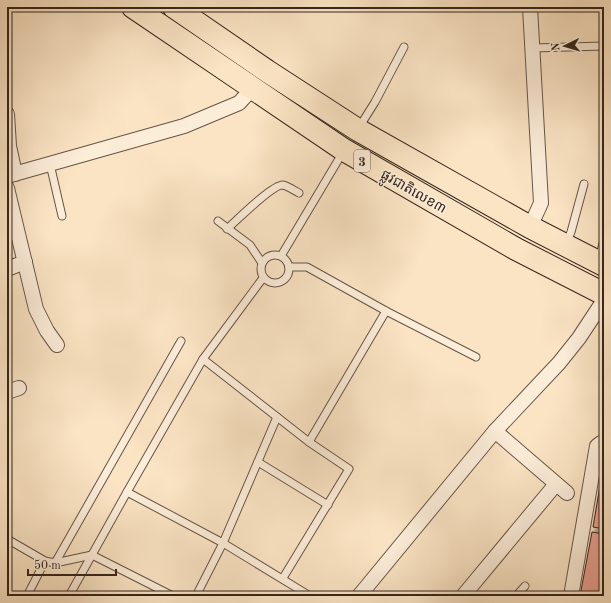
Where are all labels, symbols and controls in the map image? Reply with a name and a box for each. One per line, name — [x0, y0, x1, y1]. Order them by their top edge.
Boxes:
north arrow — [545, 26, 585, 66]
text: N — [551, 41, 562, 51]
road number: 3 — [354, 150, 370, 172]
street label: ផ្លូវជាតិលេខ៣ — [376, 167, 449, 220]
scale bar — [28, 551, 116, 577]
text: 50 m — [34, 559, 61, 572]

